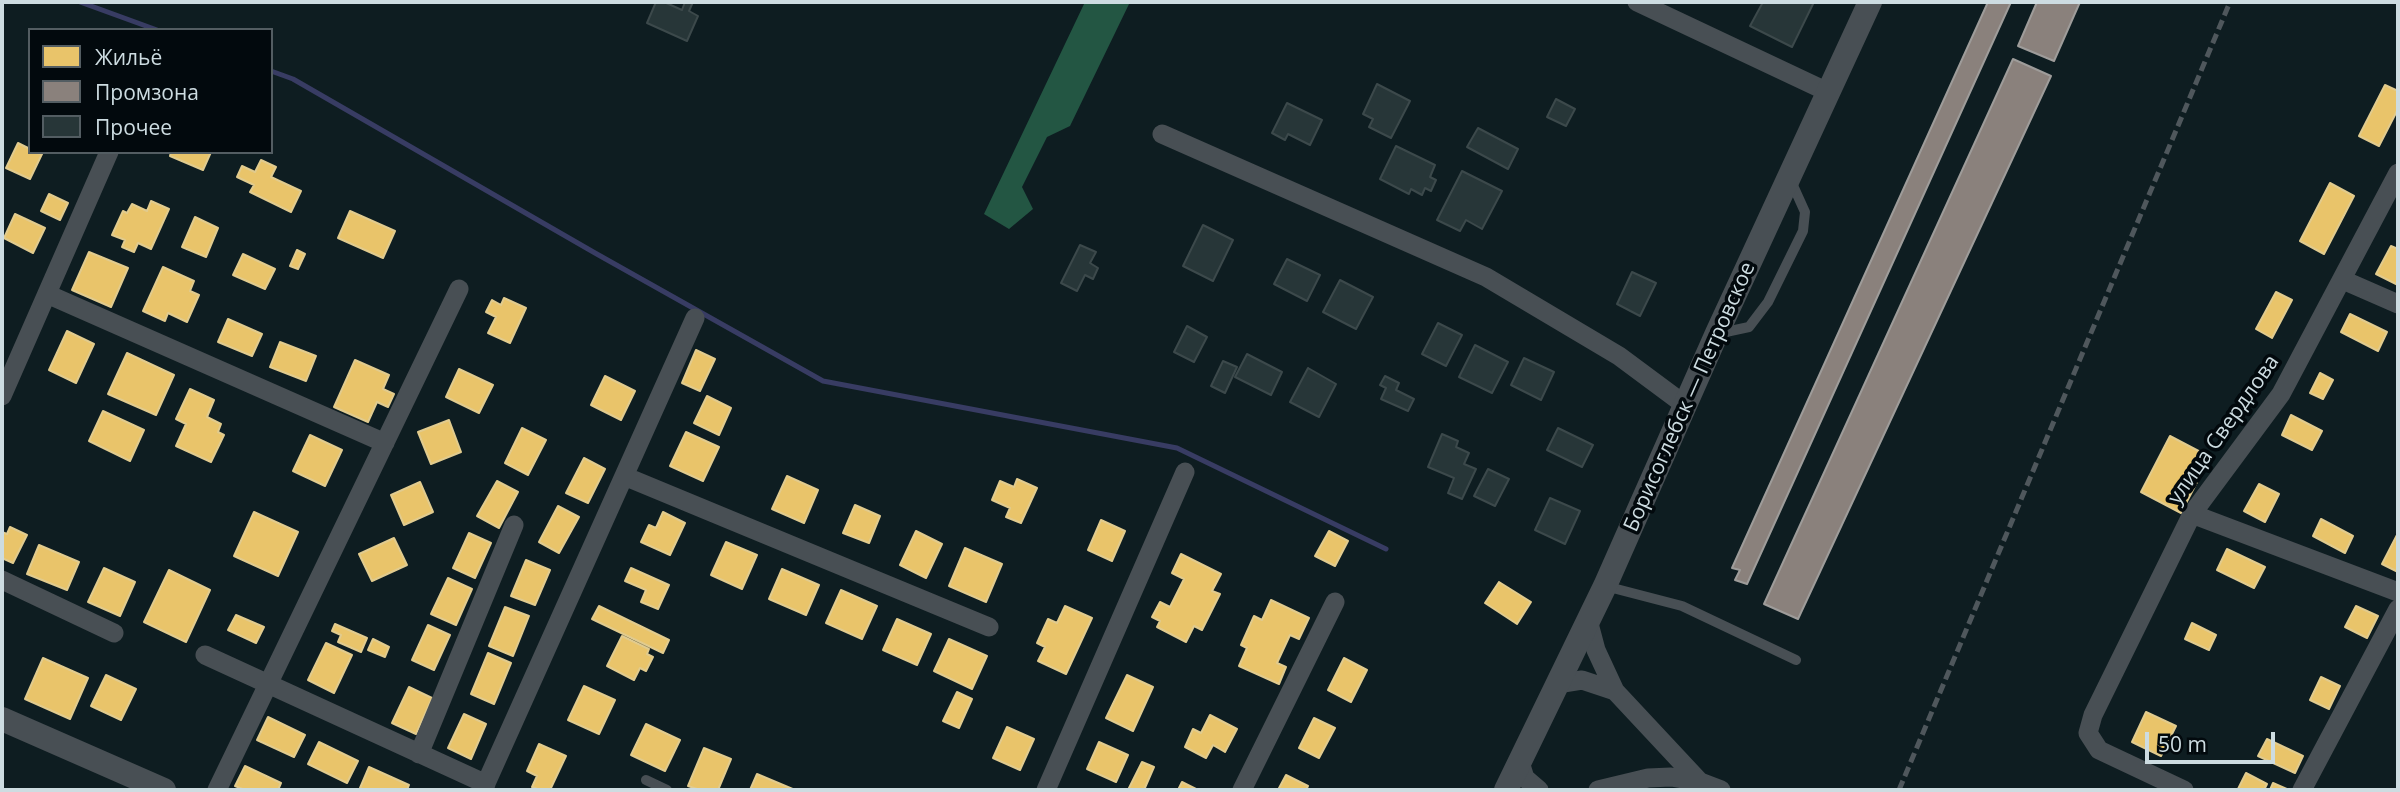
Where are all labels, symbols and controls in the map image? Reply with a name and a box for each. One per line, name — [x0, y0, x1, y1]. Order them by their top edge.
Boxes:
legend — [28, 28, 273, 154]
text: Жильё — [95, 43, 162, 71]
text: Промзона — [95, 78, 199, 106]
text: Прочее — [95, 113, 172, 141]
street label: Борисоглебск — Петровское — [1619, 258, 1761, 536]
street label: улица Свердлова — [2163, 350, 2285, 510]
scale bar — [2148, 718, 2278, 762]
text: 50 m — [2158, 730, 2207, 758]

